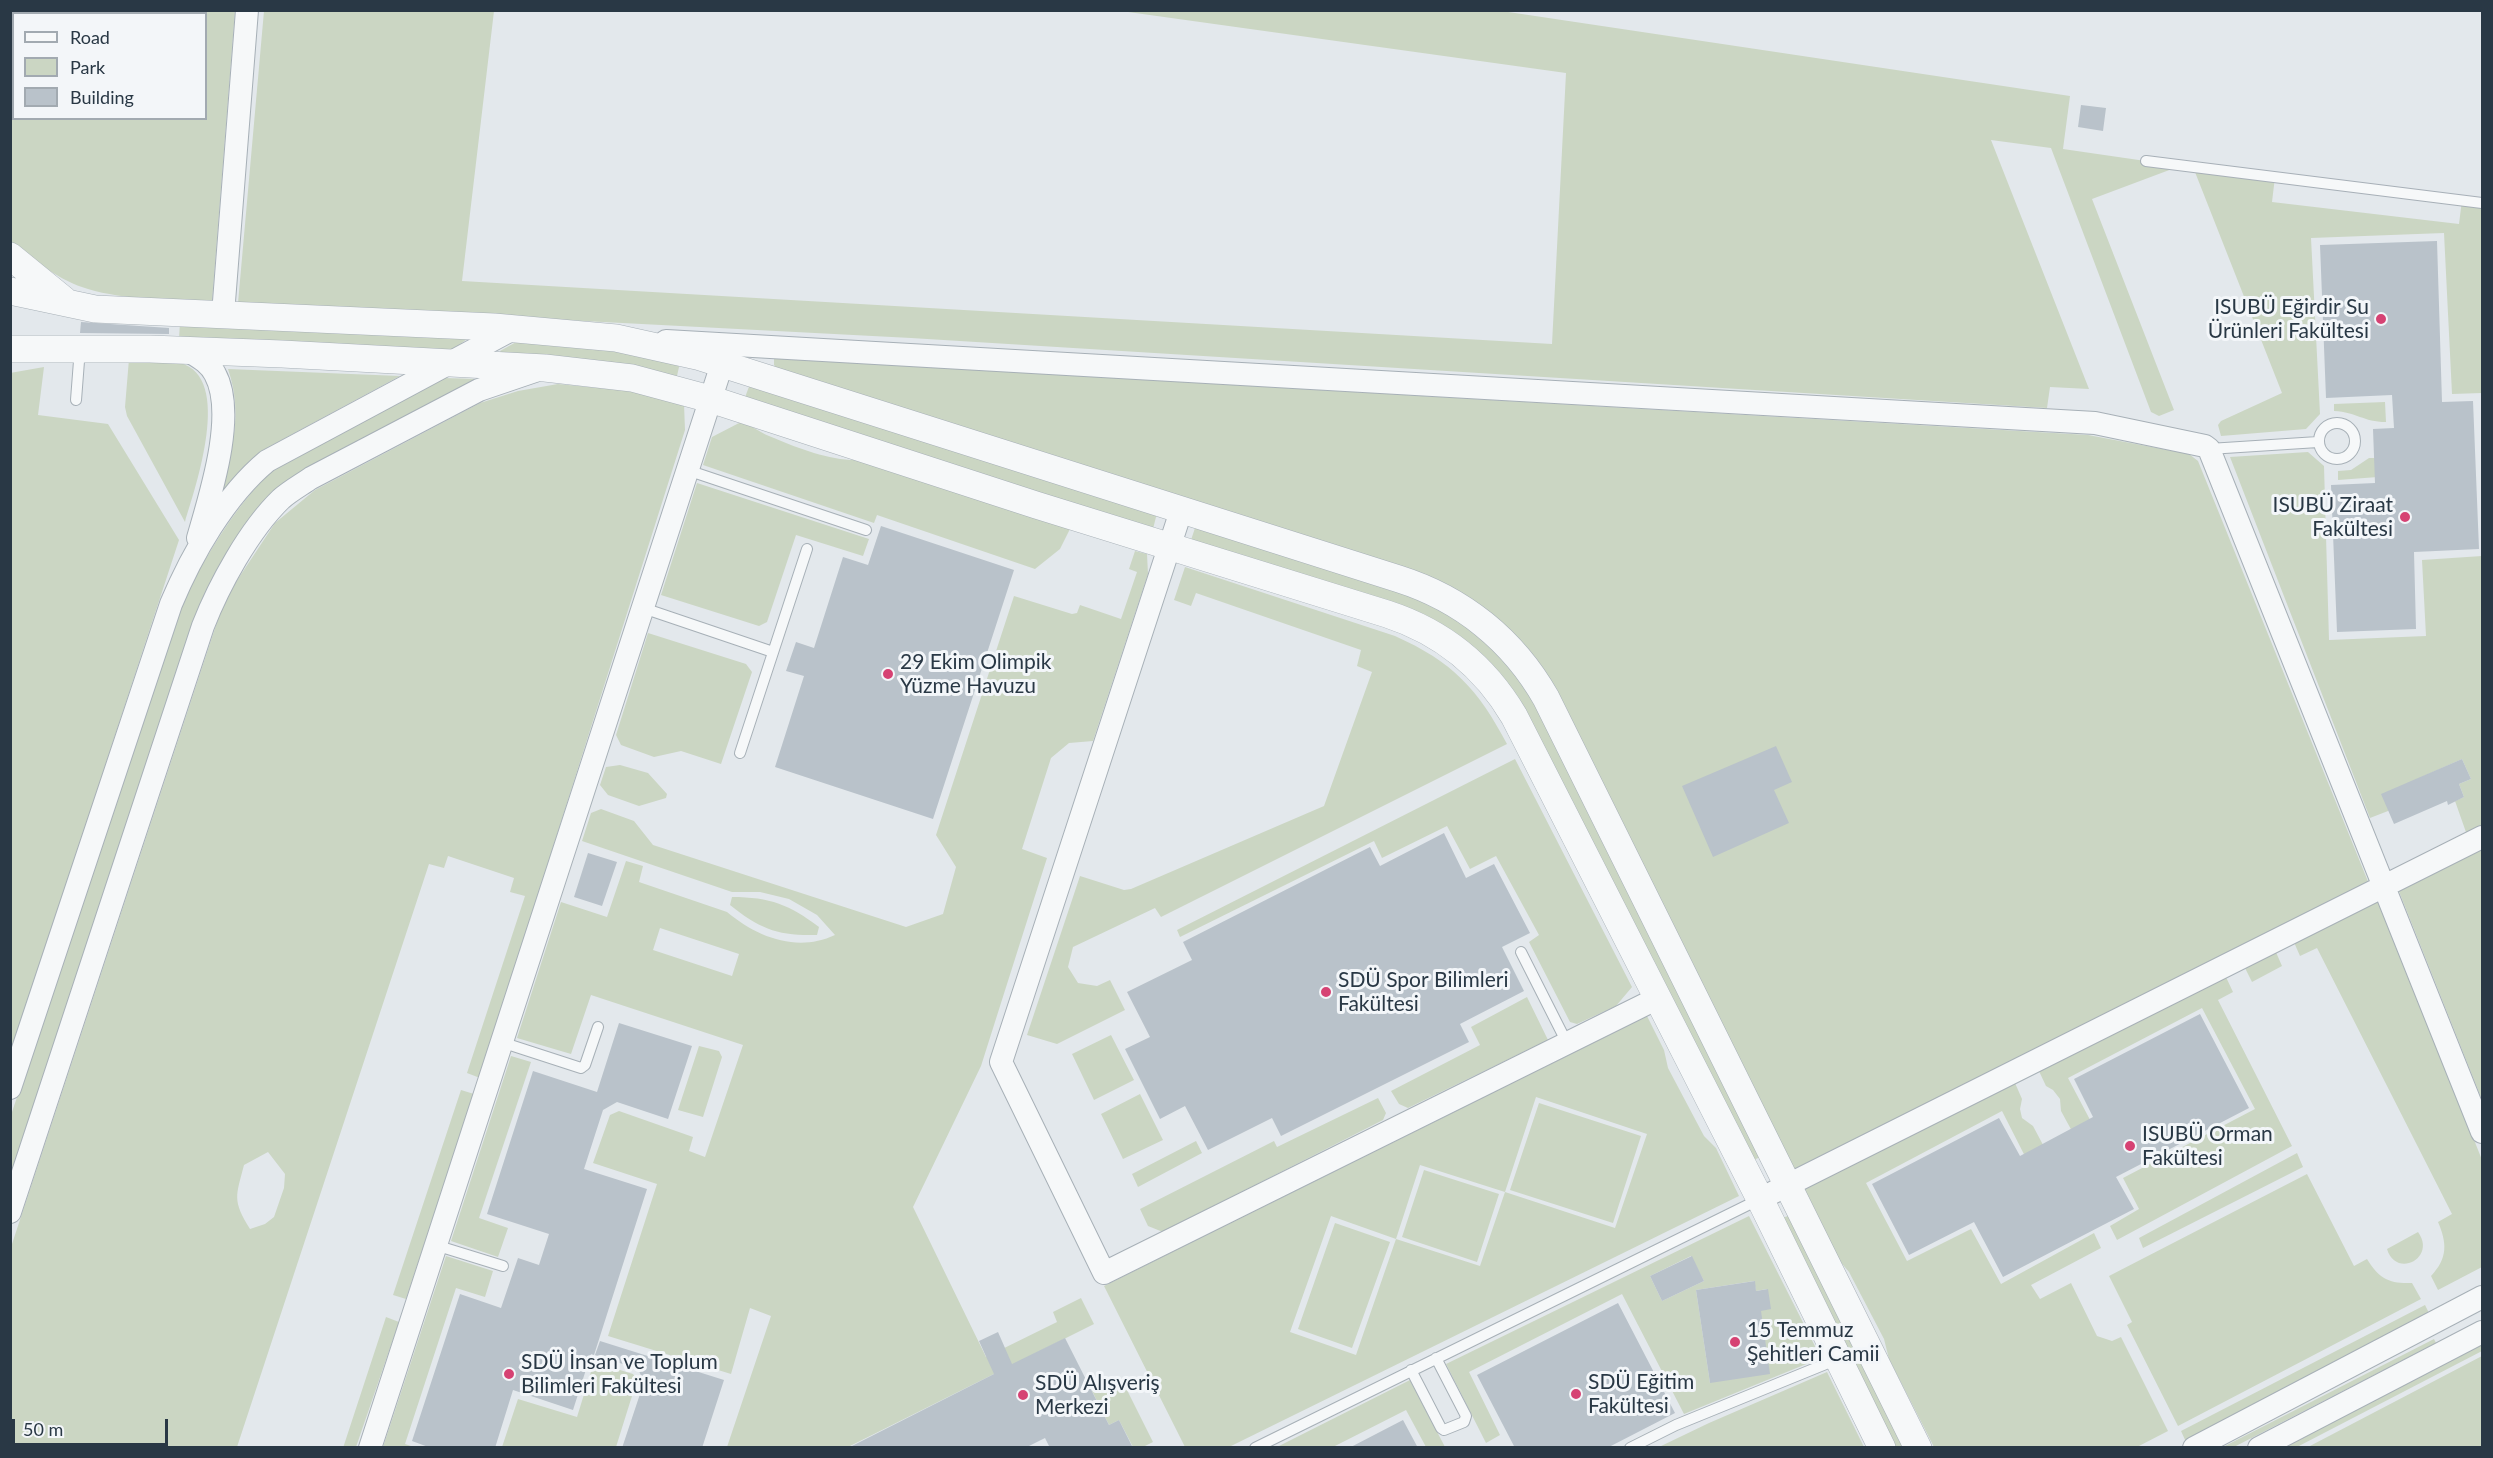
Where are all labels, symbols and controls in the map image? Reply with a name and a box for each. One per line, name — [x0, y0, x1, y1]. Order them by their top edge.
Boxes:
legend — [12, 12, 207, 120]
text: Road — [70, 26, 110, 48]
text: Park — [70, 56, 105, 78]
text: Building — [70, 86, 134, 108]
place label: ISUBÜ Eğirdir Su Ürünleri Fakültesi — [2208, 294, 2369, 344]
marker: ISUBÜ Eğirdir Su Ürünleri Fakültesi — [2374, 312, 2388, 326]
place label: ISUBÜ Ziraat Fakültesi — [2273, 492, 2393, 542]
marker: ISUBÜ Ziraat Fakültesi — [2398, 510, 2412, 524]
place label: 29 Ekim Olimpik Yüzme Havuzu — [900, 649, 1051, 699]
marker: 29 Ekim Olimpik Yüzme Havuzu — [881, 667, 895, 681]
place label: SDÜ Spor Bilimleri Fakültesi — [1338, 967, 1508, 1017]
marker: SDÜ Spor Bilimleri Fakültesi — [1319, 985, 1333, 999]
place label: ISUBÜ Orman Fakültesi — [2142, 1121, 2273, 1171]
marker: ISUBÜ Orman Fakültesi — [2123, 1139, 2137, 1153]
place label: 15 Temmuz Şehitleri Camii — [1747, 1317, 1880, 1367]
marker: 15 Temmuz Şehitleri Camii — [1728, 1335, 1742, 1349]
place label: SDÜ İnsan ve Toplum Bilimleri Fakültesi — [521, 1349, 718, 1399]
marker: SDÜ İnsan ve Toplum Bilimleri Fakültesi — [502, 1367, 516, 1381]
place label: SDÜ Eğitim Fakültesi — [1588, 1369, 1694, 1419]
place label: SDÜ Alışveriş Merkezi — [1035, 1370, 1160, 1420]
marker: SDÜ Eğitim Fakültesi — [1569, 1387, 1583, 1401]
marker: SDÜ Alışveriş Merkezi — [1016, 1388, 1030, 1402]
scale bar — [15, 1407, 171, 1445]
text: 50 m — [23, 1418, 63, 1440]

